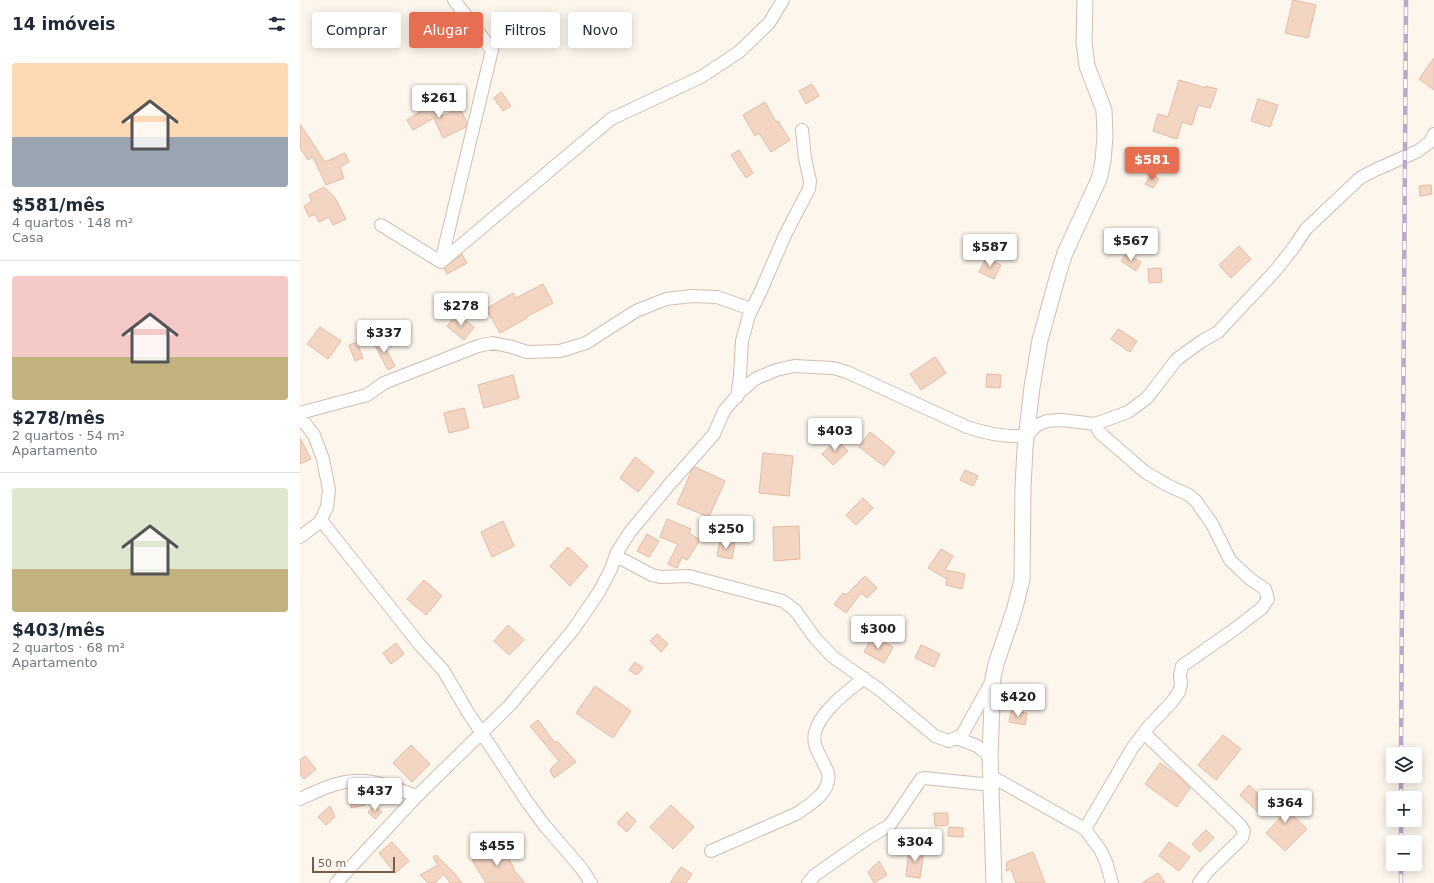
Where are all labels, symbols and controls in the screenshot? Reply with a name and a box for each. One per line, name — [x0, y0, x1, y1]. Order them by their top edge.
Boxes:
chip: Comprar — [312, 12, 401, 48]
chip: Alugar — [409, 12, 483, 48]
chip: Filtros — [491, 12, 560, 48]
chip: Novo — [568, 12, 632, 48]
icon: filters — [266, 13, 288, 35]
text: 14 imóveis — [12, 14, 115, 34]
pin: $261 — [415, 85, 463, 119]
icon: home — [114, 89, 186, 161]
text: $261 — [421, 90, 457, 105]
pin: $581 — [1128, 147, 1176, 181]
text: $581 — [1134, 152, 1170, 167]
text: $581/mês — [12, 195, 105, 215]
text: 4 quartos · 148 m² — [12, 215, 133, 230]
pin: $567 — [1107, 228, 1155, 262]
text: Casa — [12, 230, 44, 245]
text: $567 — [1113, 233, 1149, 248]
pin: $587 — [966, 234, 1014, 268]
text: $587 — [972, 239, 1008, 254]
pin: $278 — [437, 293, 485, 327]
text: $278 — [443, 298, 479, 313]
icon: home — [114, 302, 186, 374]
pin: $337 — [360, 320, 408, 354]
text: $337 — [366, 325, 402, 340]
text: $278/mês — [12, 408, 105, 428]
pin: $403 — [811, 418, 859, 452]
text: $403 — [817, 423, 853, 438]
text: 2 quartos · 54 m² — [12, 428, 125, 443]
text: Apartamento — [12, 443, 97, 458]
icon: home — [114, 514, 186, 586]
pin: $250 — [702, 516, 750, 550]
text: $250 — [708, 521, 744, 536]
pin: $300 — [854, 616, 902, 650]
text: $403/mês — [12, 620, 105, 640]
text: $300 — [860, 621, 896, 636]
text: 2 quartos · 68 m² — [12, 640, 125, 655]
text: Apartamento — [12, 655, 97, 670]
pin: $420 — [994, 684, 1042, 718]
text: $420 — [1000, 689, 1036, 704]
map controls — [1386, 747, 1422, 871]
button: layers — [1386, 747, 1422, 783]
pin: $437 — [351, 778, 399, 812]
text: $437 — [357, 783, 393, 798]
pin: $364 — [1261, 790, 1309, 824]
button: + — [1386, 791, 1422, 827]
text: $364 — [1267, 795, 1303, 810]
pin: $304 — [891, 829, 939, 863]
pin: $455 — [473, 833, 521, 867]
text: $304 — [897, 834, 933, 849]
button: − — [1386, 835, 1422, 871]
text: $455 — [479, 838, 515, 853]
scale bar — [312, 855, 395, 874]
text: 50 m — [318, 857, 346, 870]

